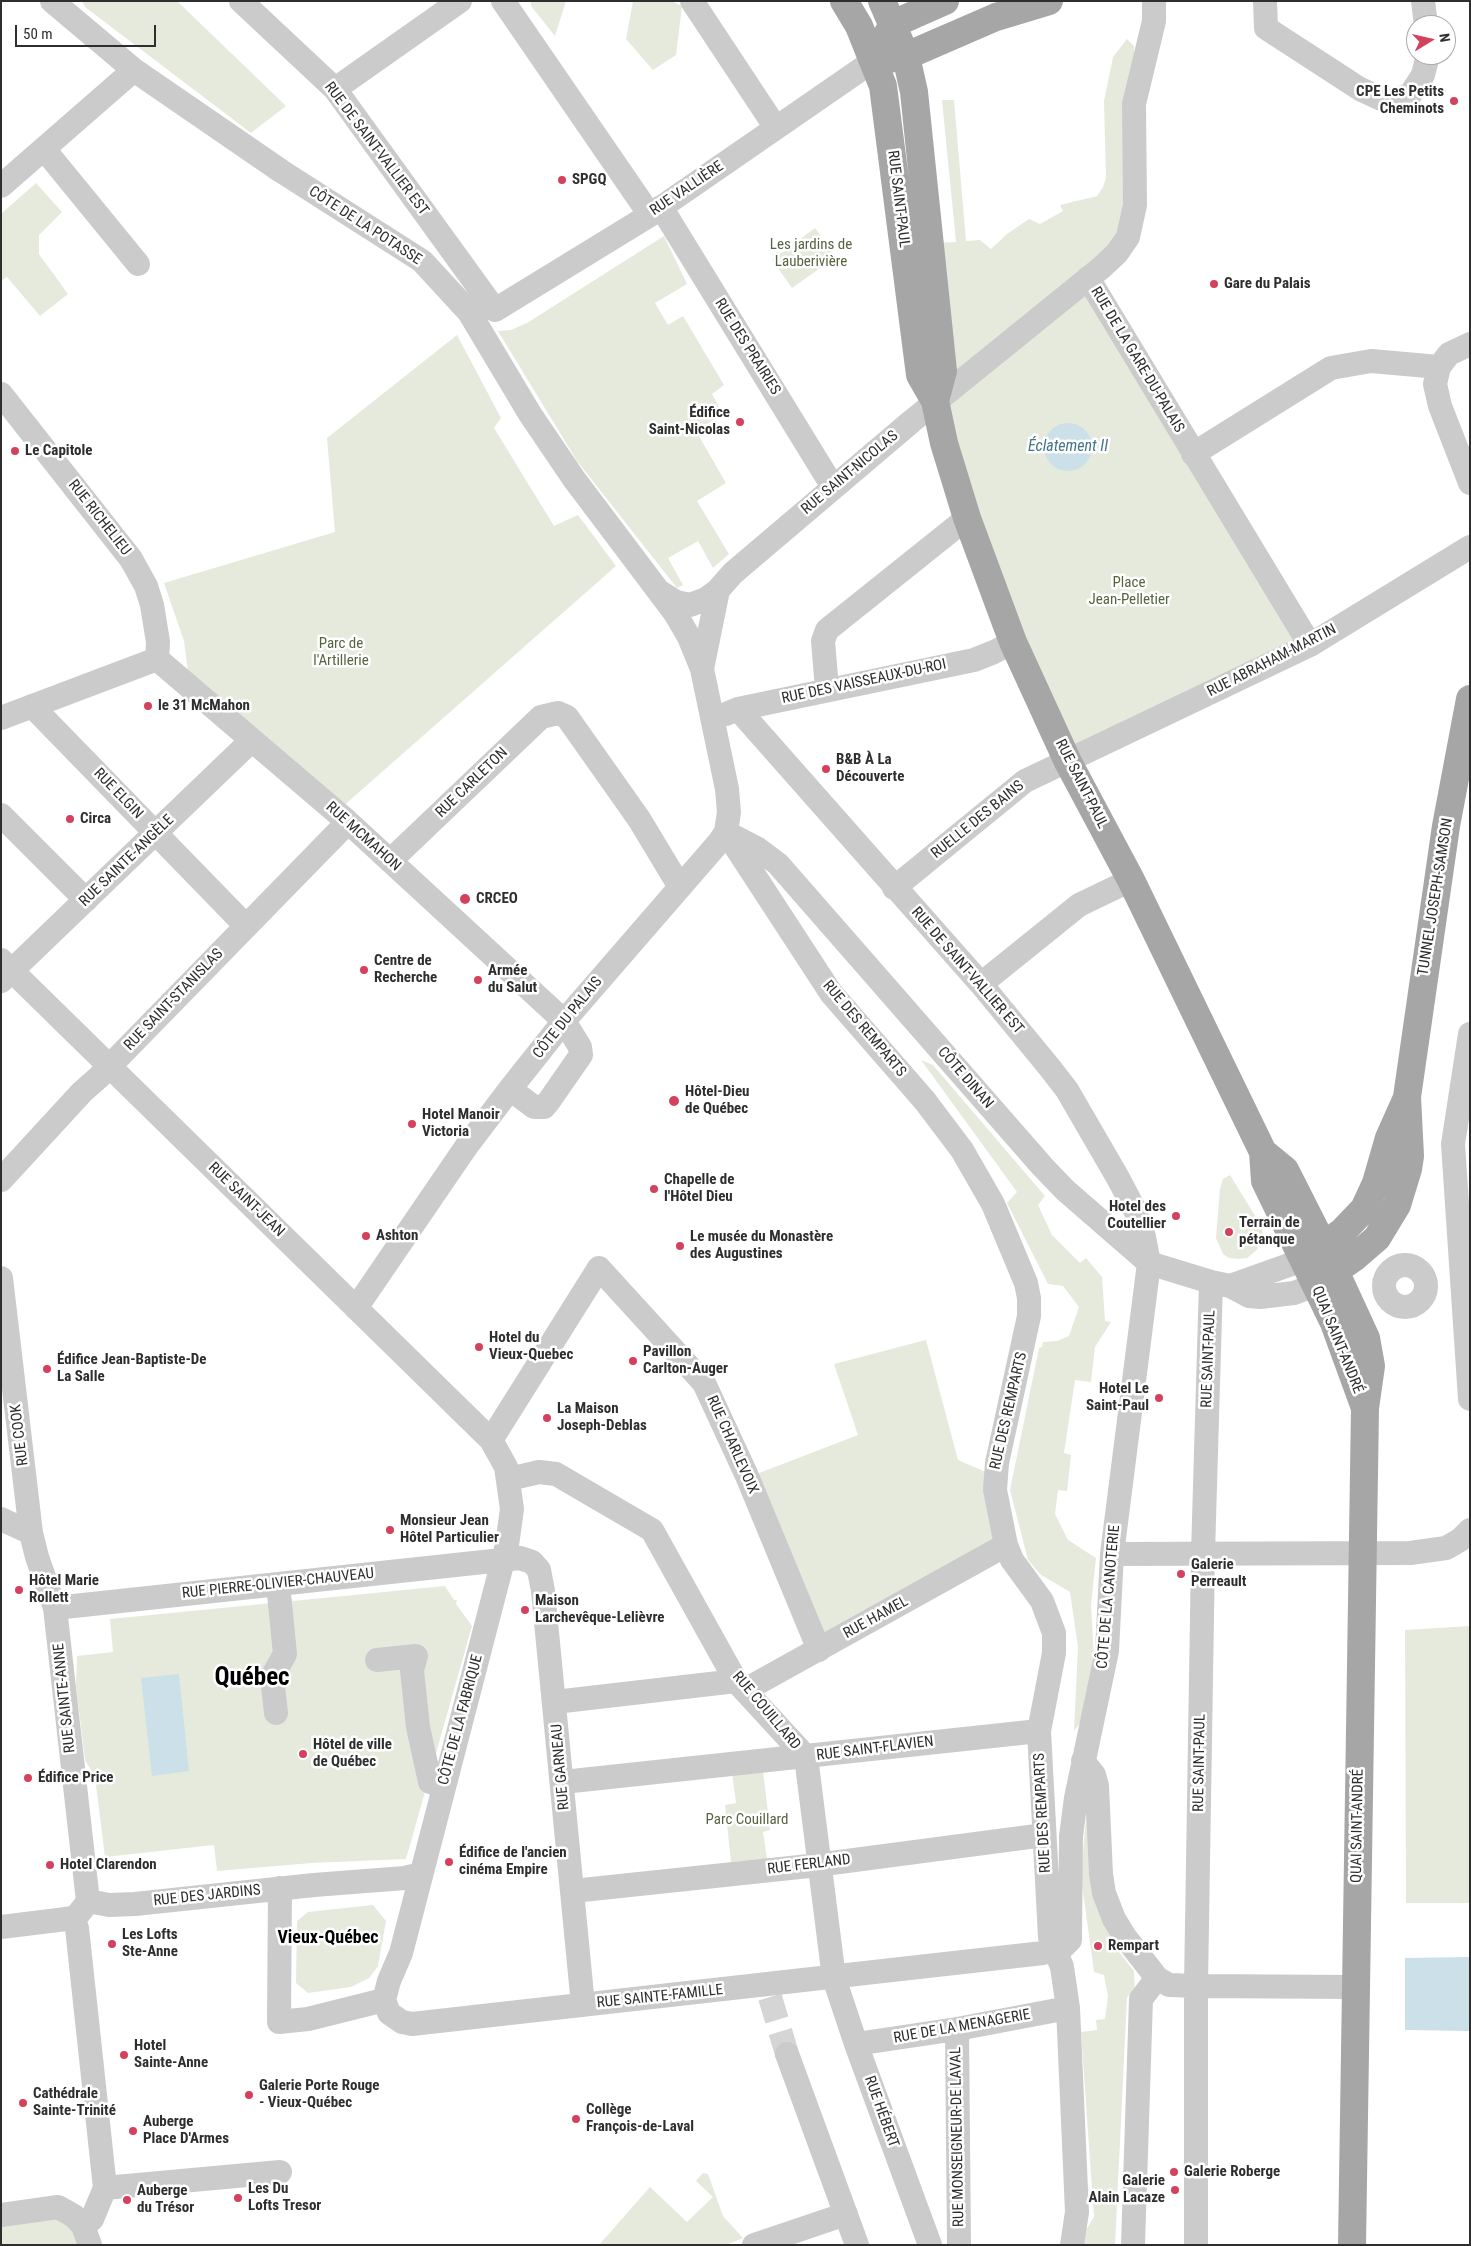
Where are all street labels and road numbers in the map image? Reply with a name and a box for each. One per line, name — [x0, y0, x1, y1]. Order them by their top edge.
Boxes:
street label: RUE DE SAINT-VALLIER EST — [320, 79, 432, 219]
street label: RUE SAINT-PAUL — [883, 149, 913, 249]
street label: RUE VALLIÈRE — [647, 158, 727, 220]
street label: CÔTE DE LA POTASSE — [305, 183, 425, 269]
street label: RUE DE LA GARE-DU-PALAIS — [1086, 284, 1188, 436]
street label: RUE DES PRAIRIES — [710, 296, 784, 398]
street label: RUE SAINT-NICOLAS — [798, 427, 902, 519]
street label: RUE RICHELIEU — [64, 477, 134, 559]
street label: RUE ABRAHAM-MARTIN — [1205, 621, 1339, 701]
street label: RUE DES VAISSEAUX-DU-ROI — [780, 656, 948, 708]
street label: RUE SAINT-PAUL — [1051, 736, 1111, 832]
street label: RUE CARLETON — [432, 744, 512, 822]
street label: RUE ELGIN — [90, 765, 146, 823]
street label: RUELLE DES BAINS — [928, 777, 1028, 863]
street label: RUE MCMAHON — [322, 799, 404, 875]
street label: RUE SAINTE-ANGÈLE — [76, 811, 178, 911]
street label: TUNNEL JOSEPH-SAMSON — [1415, 817, 1457, 977]
street label: RUE DE SAINT-VALLIER EST — [907, 904, 1027, 1038]
street label: RUE SAINT-STANISLAS — [121, 945, 227, 1055]
street label: CÔTE DU PALAIS — [530, 974, 606, 1062]
street label: RUE DES REMPARTS — [819, 977, 909, 1081]
street label: CÔTE DINAN — [933, 1044, 997, 1112]
street label: RUE SAINT-JEAN — [204, 1159, 288, 1241]
street label: QUAI SAINT-ANDRÉ — [1307, 1284, 1367, 1396]
street label: RUE SAINT-PAUL — [1198, 1310, 1220, 1408]
street label: RUE DES REMPARTS — [987, 1350, 1031, 1472]
street label: RUE CHARLEVOIX — [702, 1393, 762, 1497]
street label: RUE COOK — [7, 1403, 33, 1467]
street label: CÔTE DE LA CANOTERIE — [1094, 1524, 1124, 1670]
street label: RUE PIERRE-OLIVIER-CHAUVEAU — [181, 1565, 375, 1603]
street label: RUE HAMEL — [840, 1593, 912, 1643]
street label: RUE SAINTE-ANNE — [50, 1642, 80, 1754]
street label: CÔTE DE LA FABRIQUE — [435, 1653, 487, 1787]
street label: RUE COUILLARD — [728, 1668, 804, 1754]
street label: RUE SAINT-PAUL — [1190, 1714, 1210, 1812]
street label: RUE GARNEAU — [548, 1723, 574, 1811]
street label: RUE SAINT-FLAVIEN — [815, 1733, 935, 1765]
street label: RUE DES REMPARTS — [1031, 1753, 1055, 1873]
street label: QUAI SAINT-ANDRÉ — [1348, 1769, 1368, 1883]
street label: RUE FERLAND — [766, 1851, 852, 1879]
street label: RUE DES JARDINS — [153, 1881, 261, 1911]
street label: RUE SAINTE-FAMILLE — [596, 1981, 724, 2013]
street label: RUE DE LA MENAGERIE — [892, 2006, 1032, 2048]
street label: RUE MONSEIGNEUR-DE LAVAL — [947, 2047, 969, 2227]
street label: RUE HÉBERT — [860, 2074, 902, 2150]

